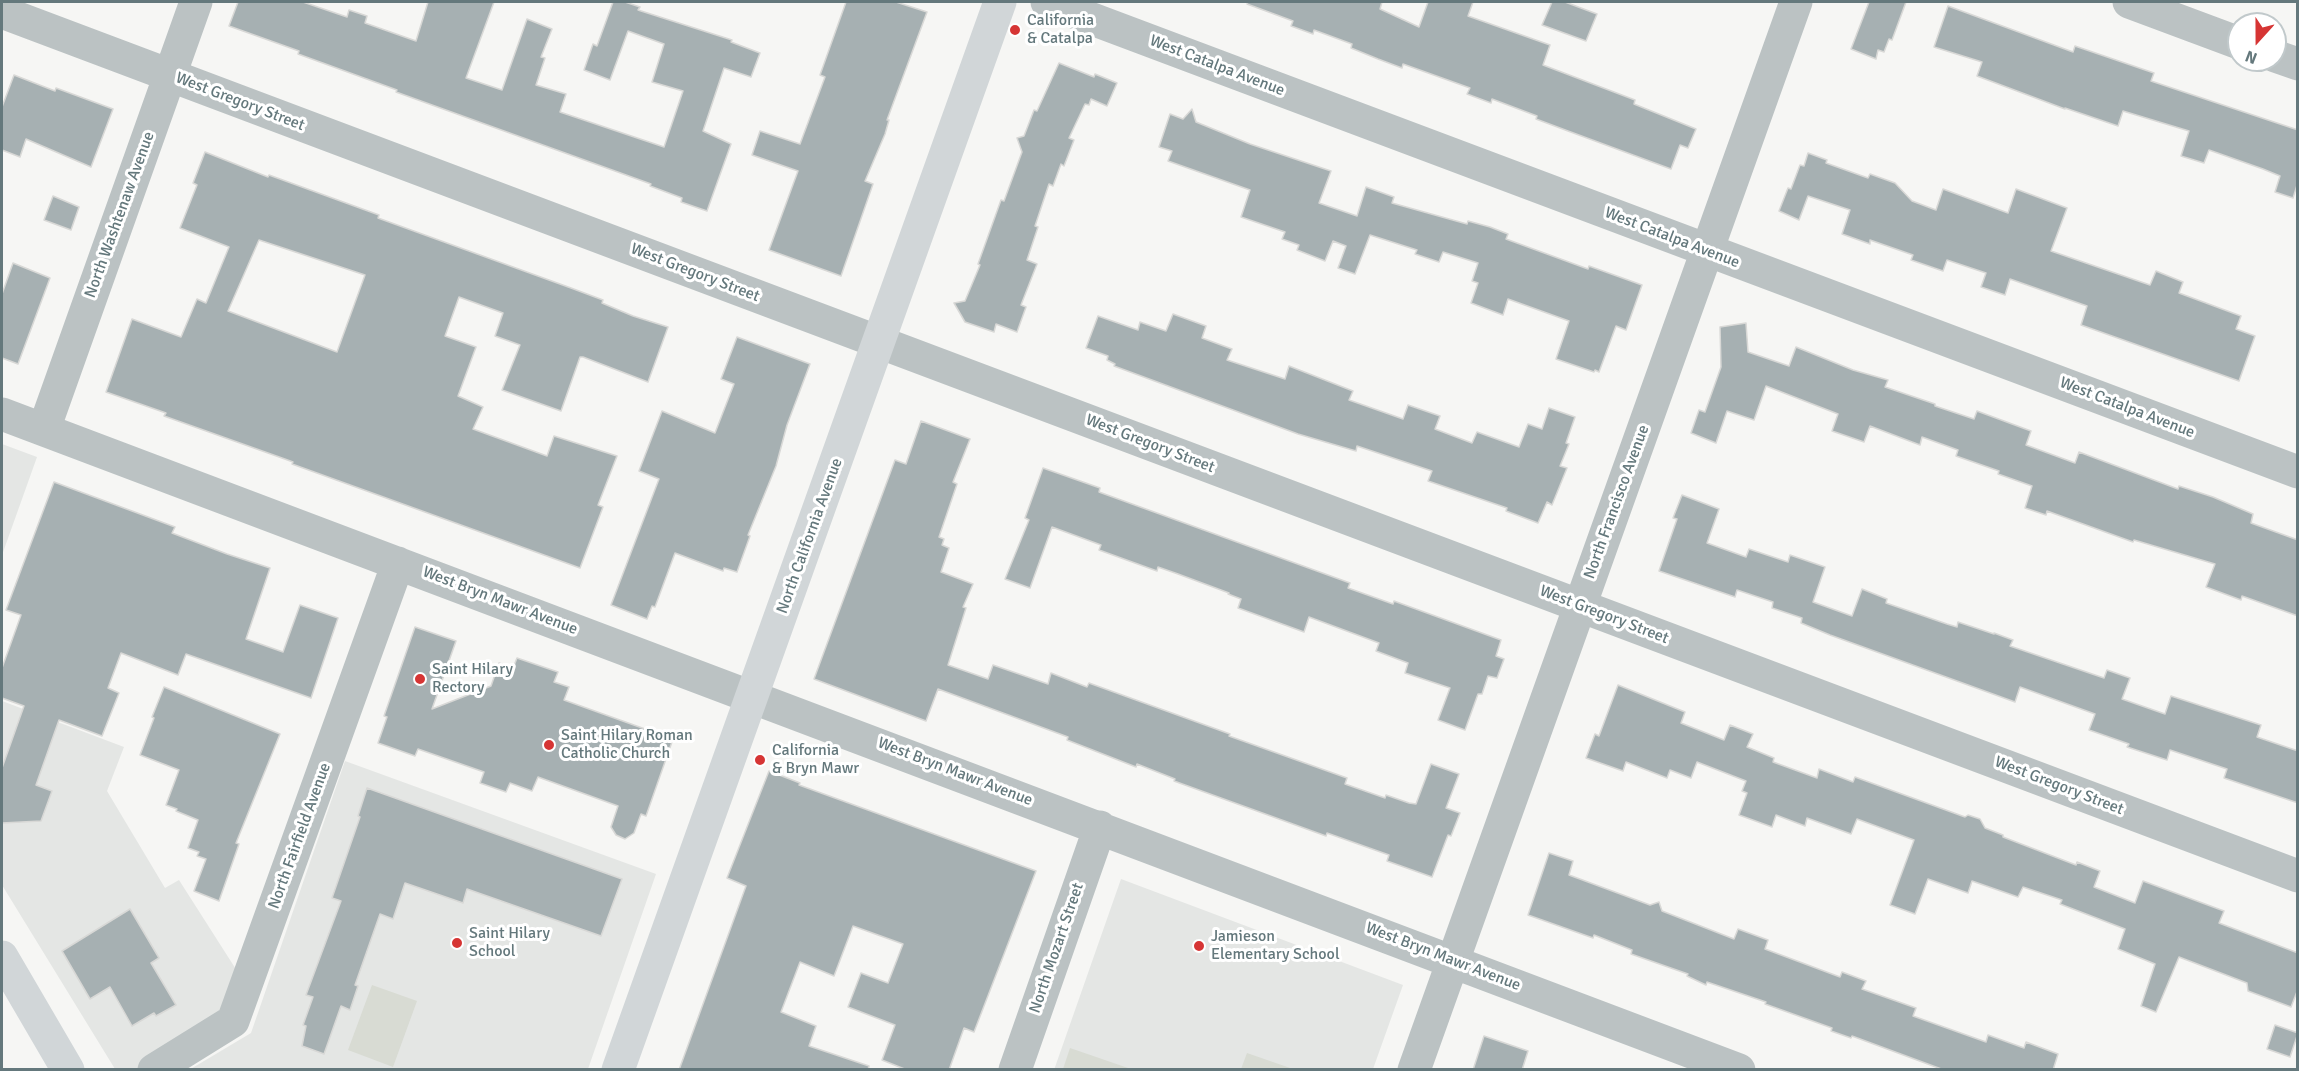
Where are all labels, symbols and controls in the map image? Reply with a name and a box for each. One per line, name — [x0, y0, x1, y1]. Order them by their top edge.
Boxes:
place label: California & Catalpa — [1027, 11, 1094, 49]
north arrow — [2227, 12, 2287, 72]
marker: California & Catalpa — [1008, 23, 1022, 37]
street label: West Catalpa Avenue — [1147, 31, 1287, 101]
text: N — [2242, 46, 2260, 68]
street label: West Gregory Street — [173, 69, 307, 135]
street label: North Washtenaw Avenue — [81, 129, 159, 301]
street label: West Catalpa Avenue — [1602, 203, 1742, 273]
street label: West Gregory Street — [628, 240, 762, 306]
street label: West Catalpa Avenue — [2057, 373, 2197, 443]
street label: West Gregory Street — [1083, 411, 1217, 477]
street label: North Francisco Avenue — [1580, 423, 1654, 581]
street label: North California Avenue — [773, 456, 847, 616]
street label: West Bryn Mawr Avenue — [420, 563, 580, 639]
street label: West Gregory Street — [1537, 582, 1671, 648]
place label: Saint Hilary Rectory — [432, 660, 513, 698]
marker: Saint Hilary Rectory — [413, 672, 427, 686]
place label: Saint Hilary Roman Catholic Church — [561, 726, 693, 764]
street label: West Bryn Mawr Avenue — [875, 734, 1035, 810]
marker: Saint Hilary Roman Catholic Church — [542, 738, 556, 752]
place label: California & Bryn Mawr — [772, 741, 859, 779]
marker: California & Bryn Mawr — [753, 753, 767, 767]
street label: West Gregory Street — [1992, 753, 2126, 819]
street label: North Fairfield Avenue — [265, 760, 335, 912]
street label: North Mozart Street — [1026, 880, 1088, 1016]
street label: West Bryn Mawr Avenue — [1363, 919, 1523, 995]
place label: Saint Hilary School — [469, 924, 550, 962]
place label: Jamieson Elementary School — [1211, 927, 1340, 965]
marker: Saint Hilary School — [450, 936, 464, 950]
marker: Jamieson Elementary School — [1192, 939, 1206, 953]

